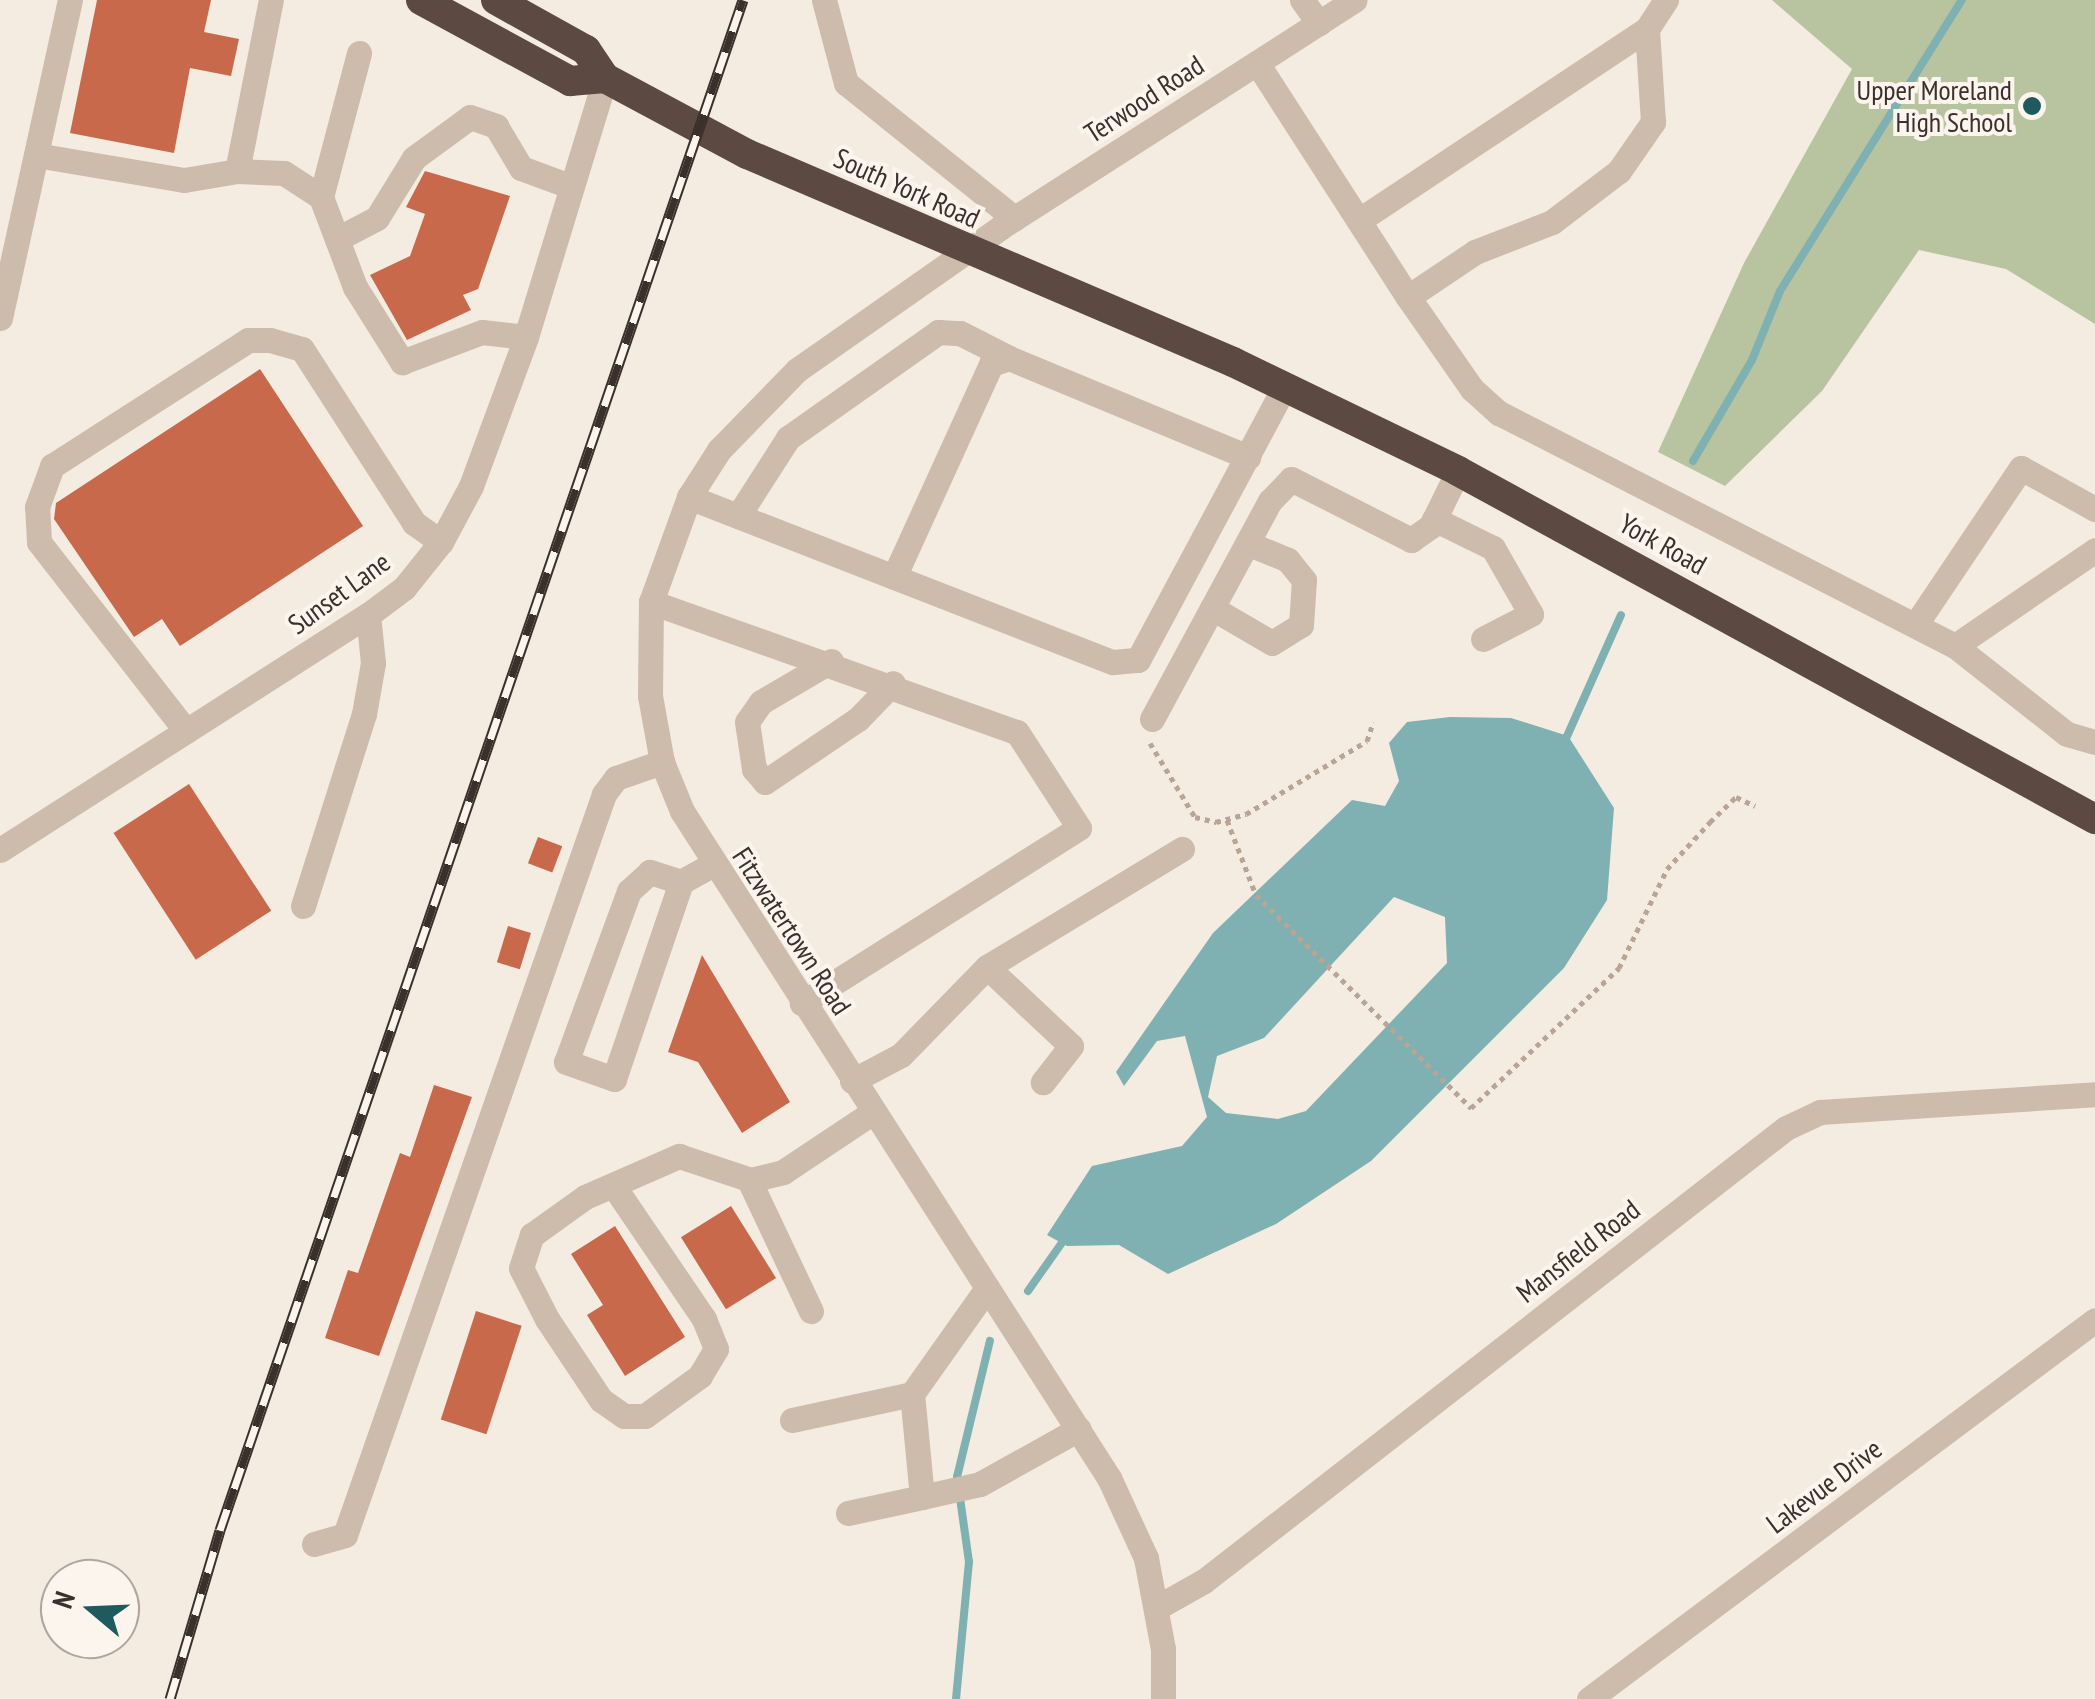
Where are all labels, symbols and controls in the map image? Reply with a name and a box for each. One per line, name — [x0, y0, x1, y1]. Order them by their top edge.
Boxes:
street label: Terwood Road — [1078, 48, 1210, 150]
place label: Upper Moreland High School — [1857, 73, 2012, 139]
marker: Upper Moreland High School — [2021, 95, 2043, 117]
street label: South York Road — [828, 141, 986, 235]
street label: York Road — [1613, 506, 1713, 582]
street label: Sunset Lane — [282, 545, 396, 641]
street label: Fitzwatertown Road — [726, 841, 858, 1021]
street label: Mansfield Road — [1510, 1193, 1646, 1309]
street label: Lakevue Drive — [1760, 1432, 1888, 1540]
north arrow — [40, 1559, 140, 1659]
text: N — [43, 1587, 83, 1613]

